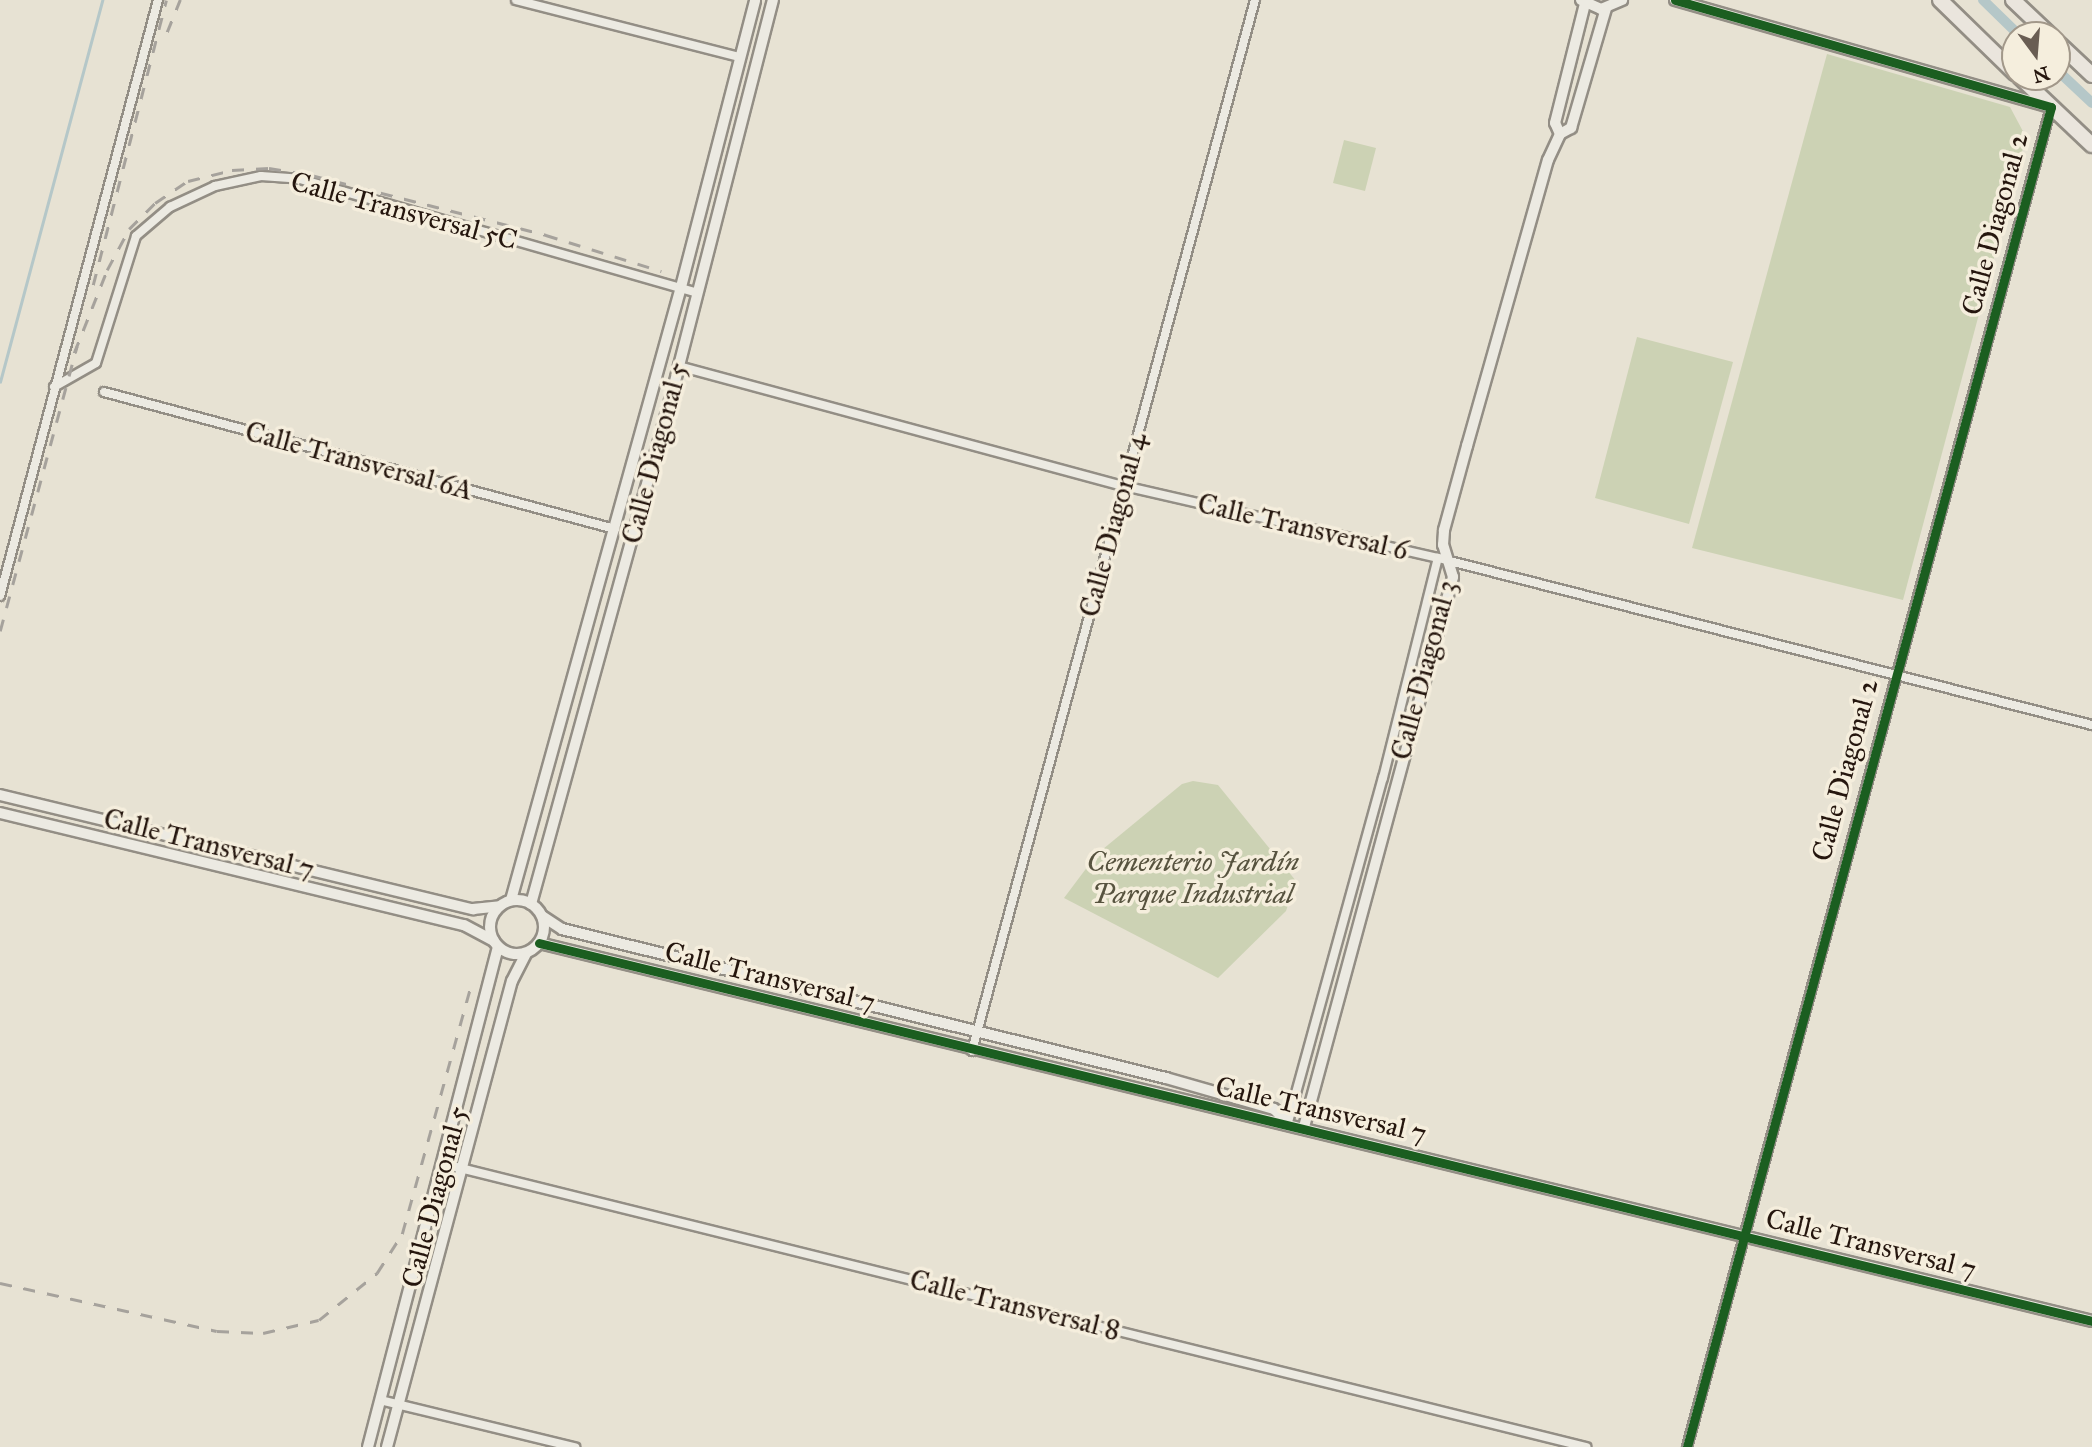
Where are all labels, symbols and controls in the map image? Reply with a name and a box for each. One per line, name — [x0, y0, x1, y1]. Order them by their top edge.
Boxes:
north arrow — [2001, 21, 2071, 91]
text: N — [2030, 61, 2052, 88]
street label: Calle Diagonal 2 — [1955, 129, 2035, 319]
street label: Calle Transversal 5C — [287, 165, 521, 257]
street label: Calle Diagonal 5 — [615, 359, 695, 547]
street label: Calle Transversal 6A — [242, 414, 476, 508]
street label: Calle Diagonal 4 — [1072, 429, 1154, 621]
street label: Calle Transversal 6 — [1194, 486, 1412, 568]
street label: Calle Diagonal 3 — [1384, 577, 1464, 763]
street label: Calle Diagonal 2 — [1805, 675, 1885, 865]
street label: Calle Transversal 7 — [100, 802, 318, 886]
park label: Cementerio Jardín Parque Industrial — [1087, 845, 1299, 911]
street label: Calle Transversal 7 — [661, 935, 879, 1019]
street label: Calle Transversal 7 — [1212, 1069, 1430, 1151]
street label: Calle Diagonal 5 — [395, 1103, 475, 1291]
street label: Calle Transversal 7 — [1762, 1202, 1980, 1286]
street label: Calle Transversal 8 — [906, 1263, 1124, 1347]

